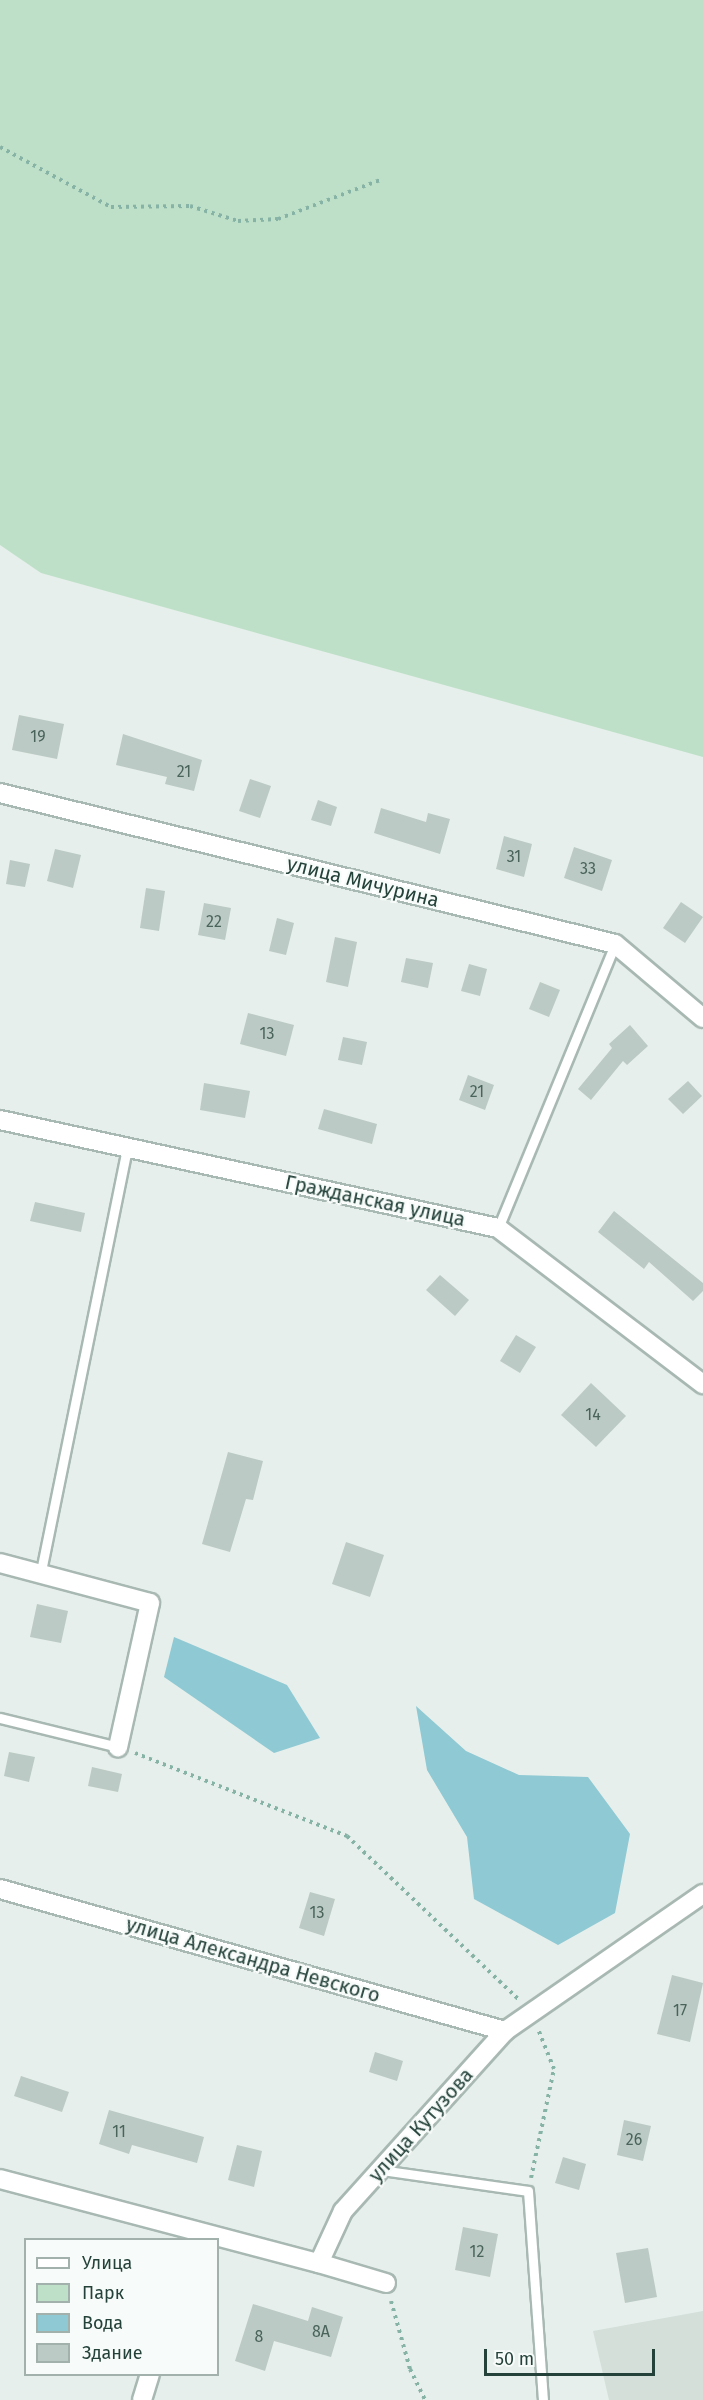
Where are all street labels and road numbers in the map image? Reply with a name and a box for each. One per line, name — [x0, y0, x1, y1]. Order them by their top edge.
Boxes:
street label: улица Мичурина — [284, 851, 442, 913]
street label: Гражданская улица — [283, 1170, 467, 1232]
street label: улица Александра Невского — [123, 1912, 383, 2008]
street label: улица Кутузова — [364, 2063, 478, 2187]

